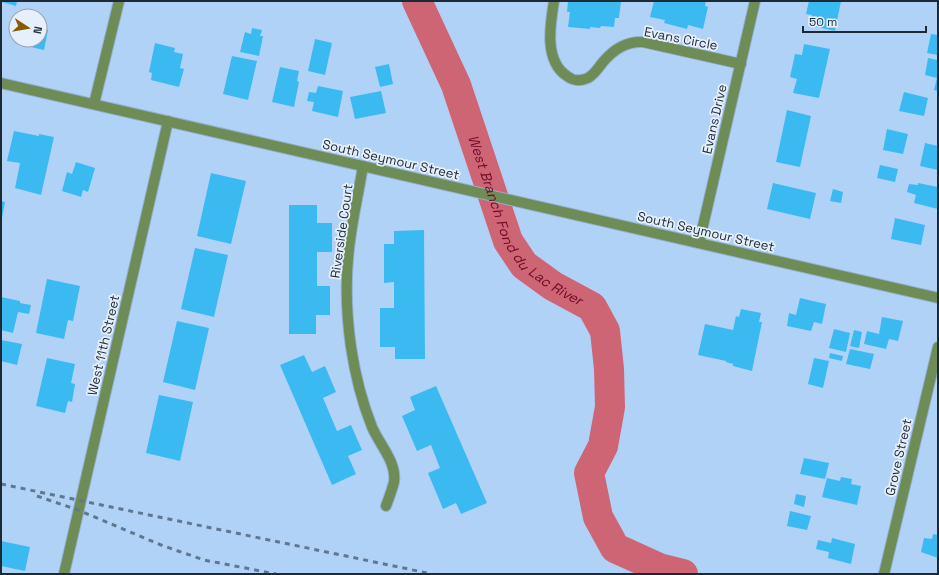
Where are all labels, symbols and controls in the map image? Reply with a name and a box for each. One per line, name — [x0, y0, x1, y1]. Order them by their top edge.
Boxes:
north arrow — [8, 8, 48, 48]
scale bar — [803, 8, 926, 34]
text: 50 m — [809, 14, 837, 30]
street label: Evans Circle — [643, 23, 719, 54]
text: N — [30, 25, 45, 35]
street label: Evans Drive — [698, 83, 731, 156]
water label: West Branch Fond du Lac River — [464, 133, 587, 310]
street label: South Seymour Street — [321, 135, 461, 184]
street label: Riverside Court — [326, 183, 357, 279]
street label: South Seymour Street — [636, 207, 776, 256]
street label: West 11th Street — [84, 293, 123, 397]
street label: Grove Street — [881, 417, 916, 497]

